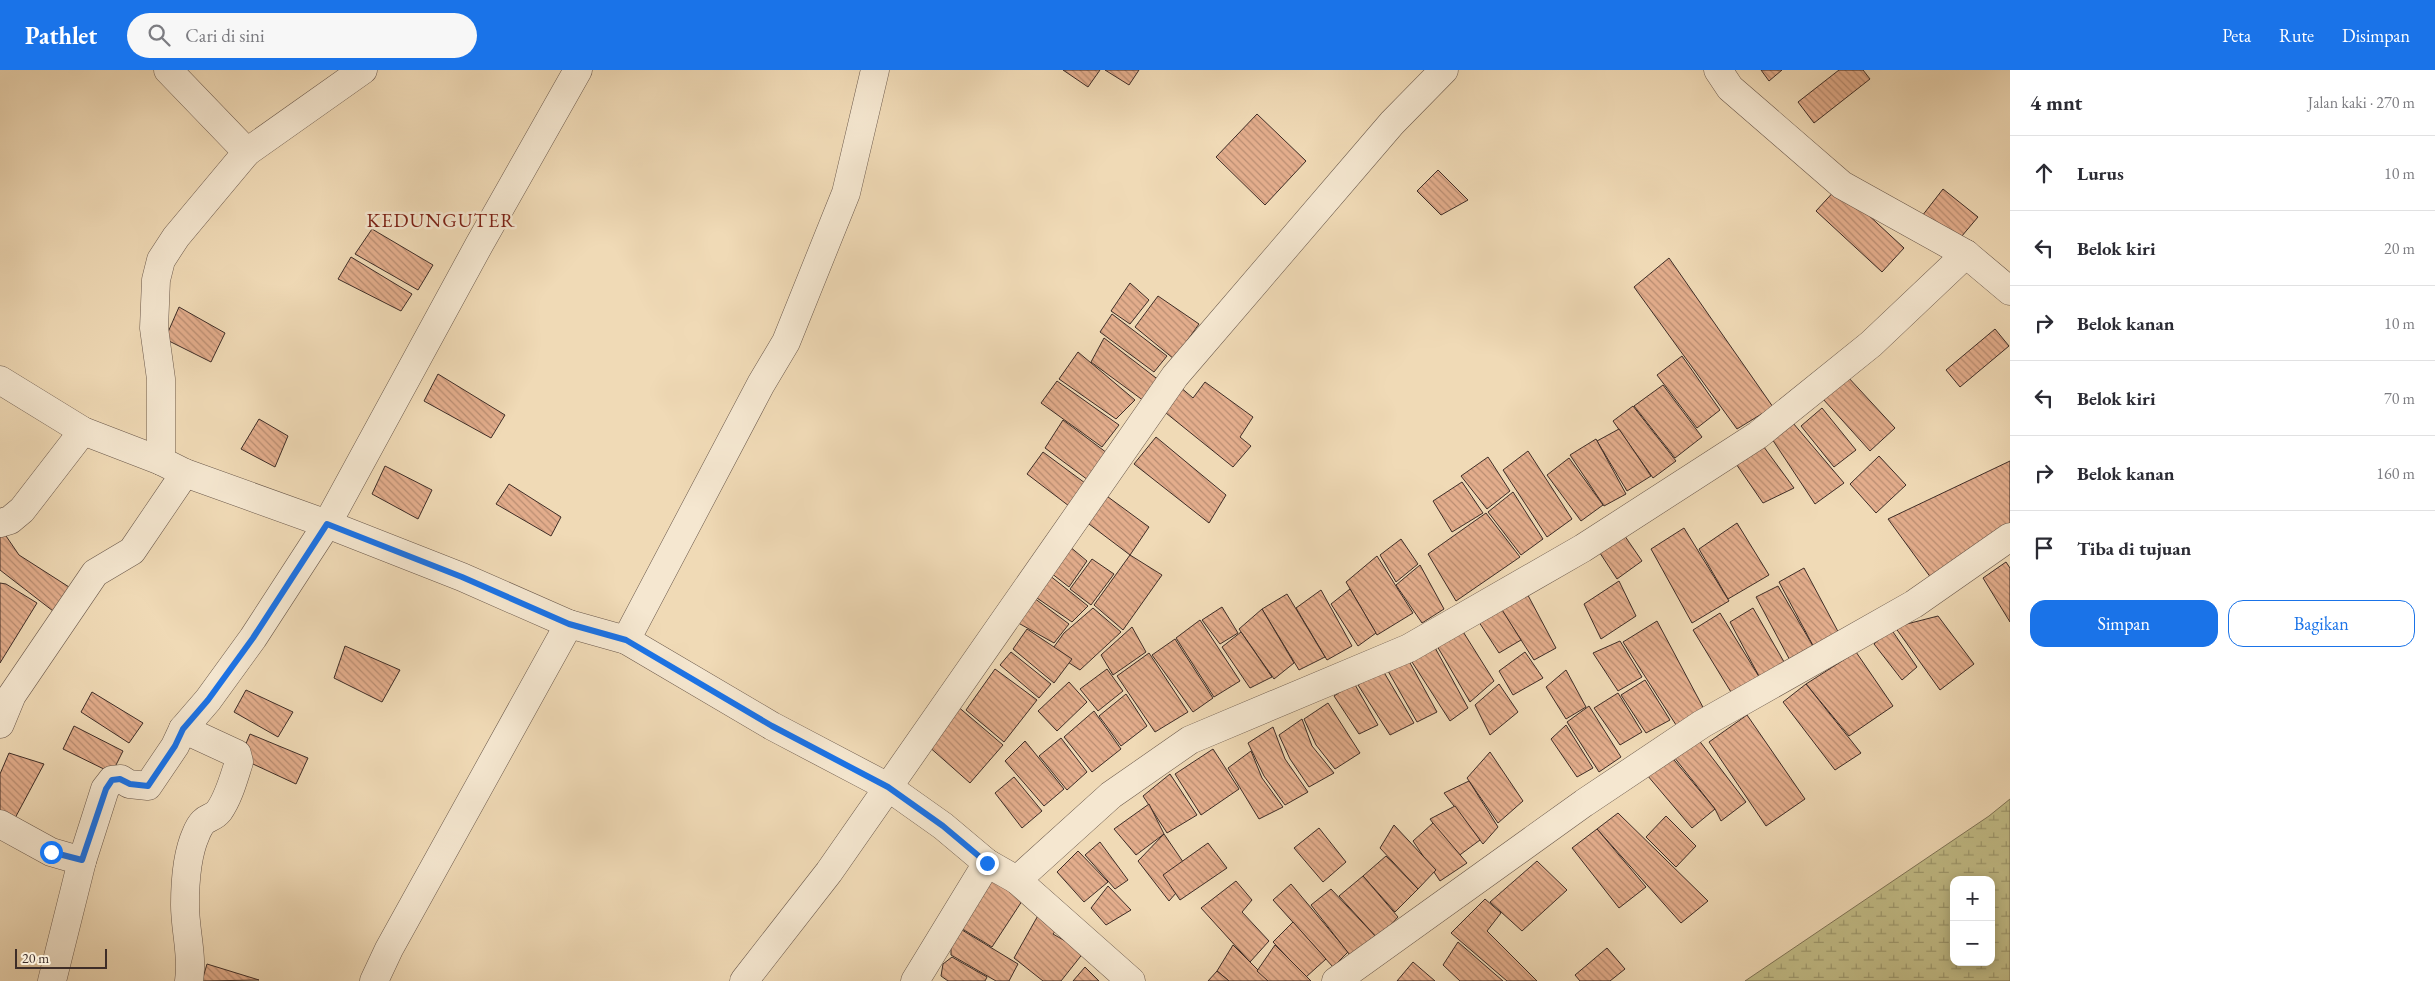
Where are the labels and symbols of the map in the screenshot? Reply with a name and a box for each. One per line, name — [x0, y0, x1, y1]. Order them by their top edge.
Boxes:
district label: KEDUNGUTER — [367, 207, 515, 233]
route start — [40, 841, 63, 864]
route end — [976, 852, 999, 875]
scale bar — [15, 946, 108, 969]

